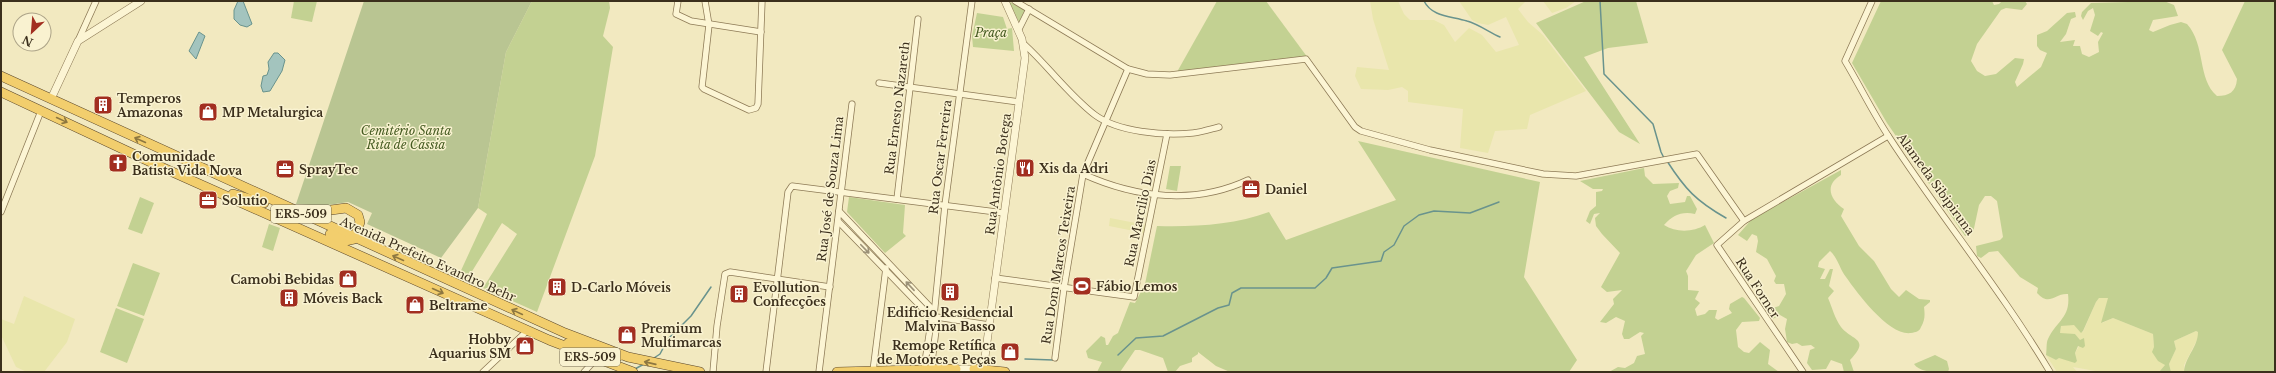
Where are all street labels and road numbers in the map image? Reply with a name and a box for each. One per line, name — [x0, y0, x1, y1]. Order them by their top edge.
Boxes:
street label: Rua Ernesto Nazareth — [881, 41, 913, 175]
street label: Rua Oscar Ferreira — [926, 99, 955, 215]
street label: Rua Antônio Botega — [982, 112, 1014, 236]
street label: Rua José de Souza Lima — [814, 115, 846, 263]
street label: Alameda Sibipiruna — [1893, 129, 1978, 238]
street label: Rua Marcilio Dias — [1121, 158, 1159, 268]
street label: Rua Dom Marcos Teixeira — [1038, 184, 1078, 345]
road number: ERS-509 — [271, 205, 331, 223]
street label: Avenida Prefeito Evandro Behr — [337, 213, 518, 305]
street label: Rua Forner — [1733, 255, 1783, 321]
road number: ERS-509 — [560, 348, 620, 366]

